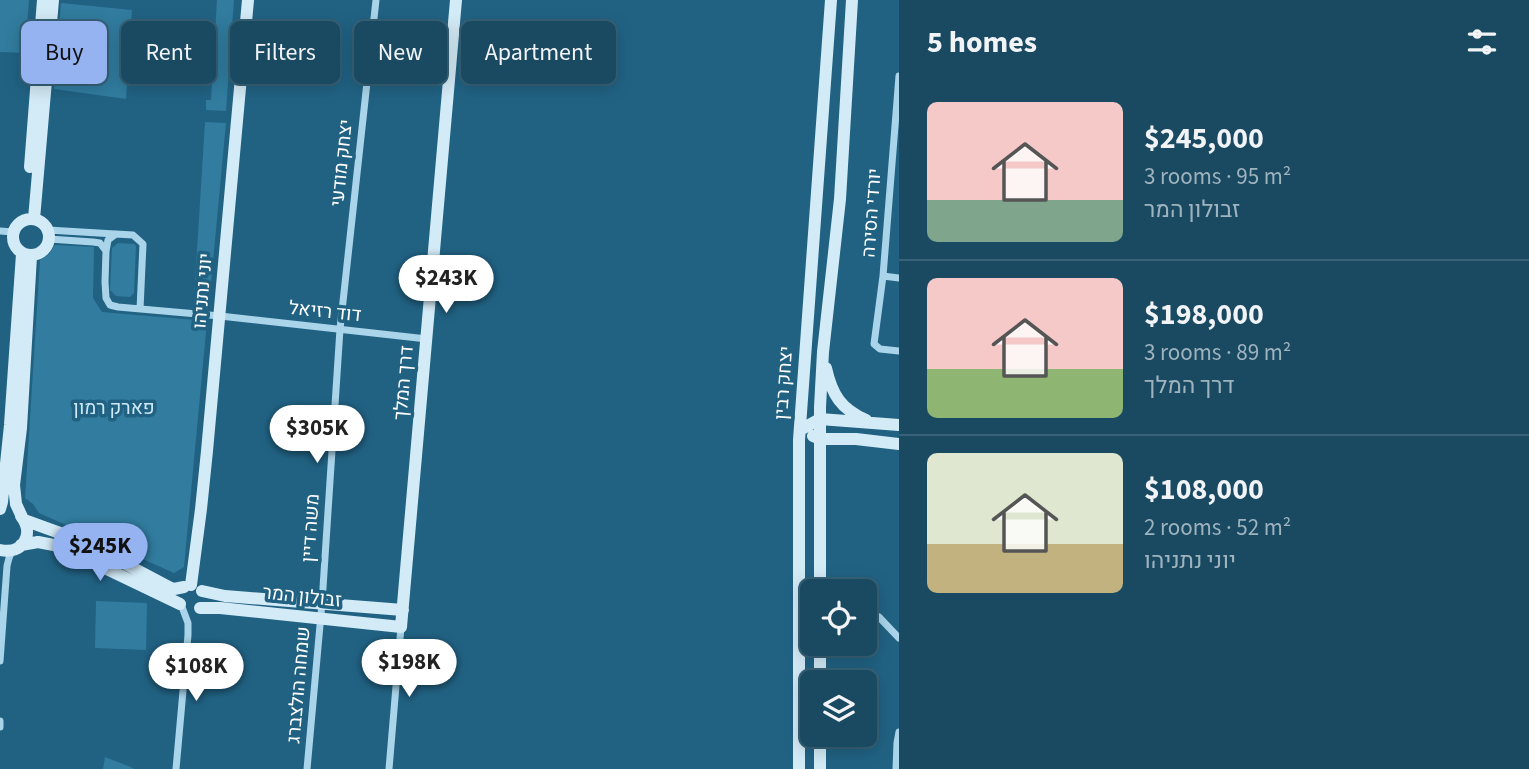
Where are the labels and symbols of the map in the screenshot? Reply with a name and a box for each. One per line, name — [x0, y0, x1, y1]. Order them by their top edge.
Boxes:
street label: יצחק מודעי — [324, 118, 360, 208]
street label: יורדי הסירה — [855, 167, 889, 259]
street label: יוני נתניהו — [186, 252, 220, 330]
pin: $243K — [397, 256, 495, 315]
street label: דוד רזיאל — [287, 295, 363, 329]
street label: דרך המלך — [387, 344, 421, 421]
street label: יצחק רבין — [768, 345, 800, 421]
park label: פארק רמון — [73, 395, 155, 422]
pin: $305K — [268, 406, 366, 465]
street label: משה דיין — [295, 493, 327, 563]
pin: $245K — [51, 524, 149, 583]
street label: זבולון המר — [261, 579, 343, 615]
street label: שמחה הולצברג — [280, 625, 318, 745]
pin: $198K — [360, 640, 458, 699]
pin: $108K — [147, 644, 245, 703]

